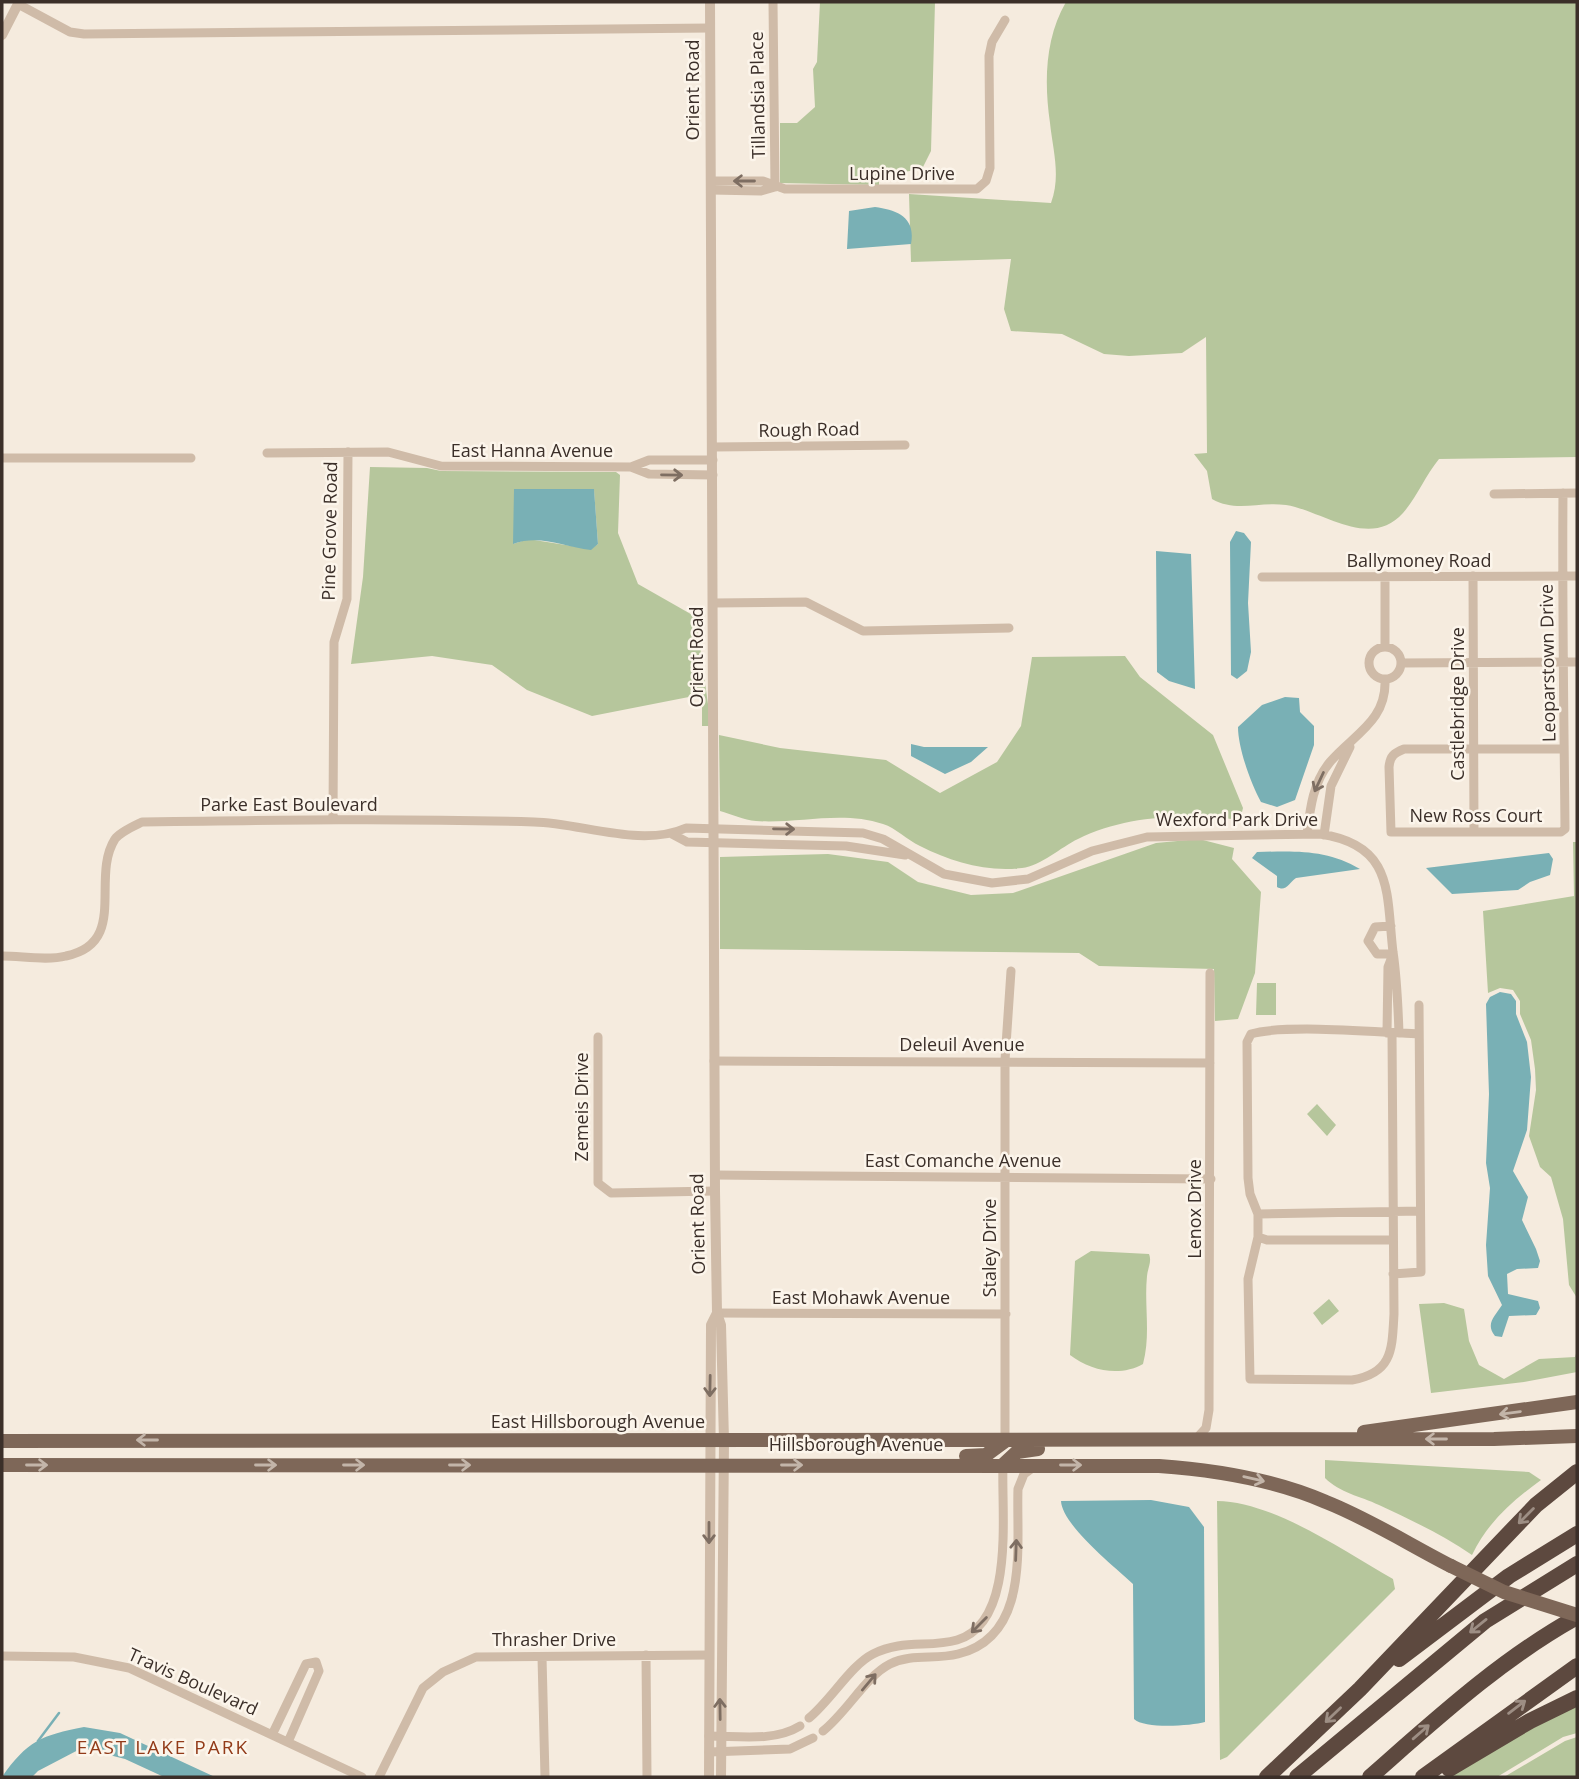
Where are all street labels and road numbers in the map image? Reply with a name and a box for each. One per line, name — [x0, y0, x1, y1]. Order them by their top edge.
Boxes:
street label: Tillandsia Place — [744, 31, 770, 159]
street label: Orient Road — [680, 39, 704, 141]
street label: Lupine Drive — [849, 161, 955, 185]
street label: Rough Road — [758, 416, 860, 442]
street label: East Hanna Avenue — [451, 438, 613, 462]
street label: Pine Grove Road — [316, 461, 342, 601]
street label: Ballymoney Road — [1346, 548, 1492, 572]
street label: Leoparstown Drive — [1534, 584, 1560, 742]
street label: Orient Road — [684, 606, 708, 708]
street label: Castlebridge Drive — [1445, 627, 1469, 781]
street label: Parke East Boulevard — [200, 792, 378, 816]
street label: New Ross Court — [1409, 803, 1543, 827]
street label: Wexford Park Drive — [1156, 807, 1318, 831]
street label: Deleuil Avenue — [899, 1032, 1025, 1056]
street label: Zemeis Drive — [569, 1052, 593, 1162]
street label: East Comanche Avenue — [865, 1148, 1061, 1172]
street label: Lenox Drive — [1182, 1159, 1206, 1259]
street label: Orient Road — [684, 1173, 710, 1275]
street label: Staley Drive — [977, 1199, 1001, 1297]
street label: East Mohawk Avenue — [772, 1285, 950, 1309]
street label: East Hillsborough Avenue — [491, 1409, 705, 1433]
street label: Hillsborough Avenue — [769, 1432, 943, 1456]
street label: Thrasher Drive — [492, 1627, 616, 1651]
street label: Travis Boulevard — [125, 1642, 262, 1720]

